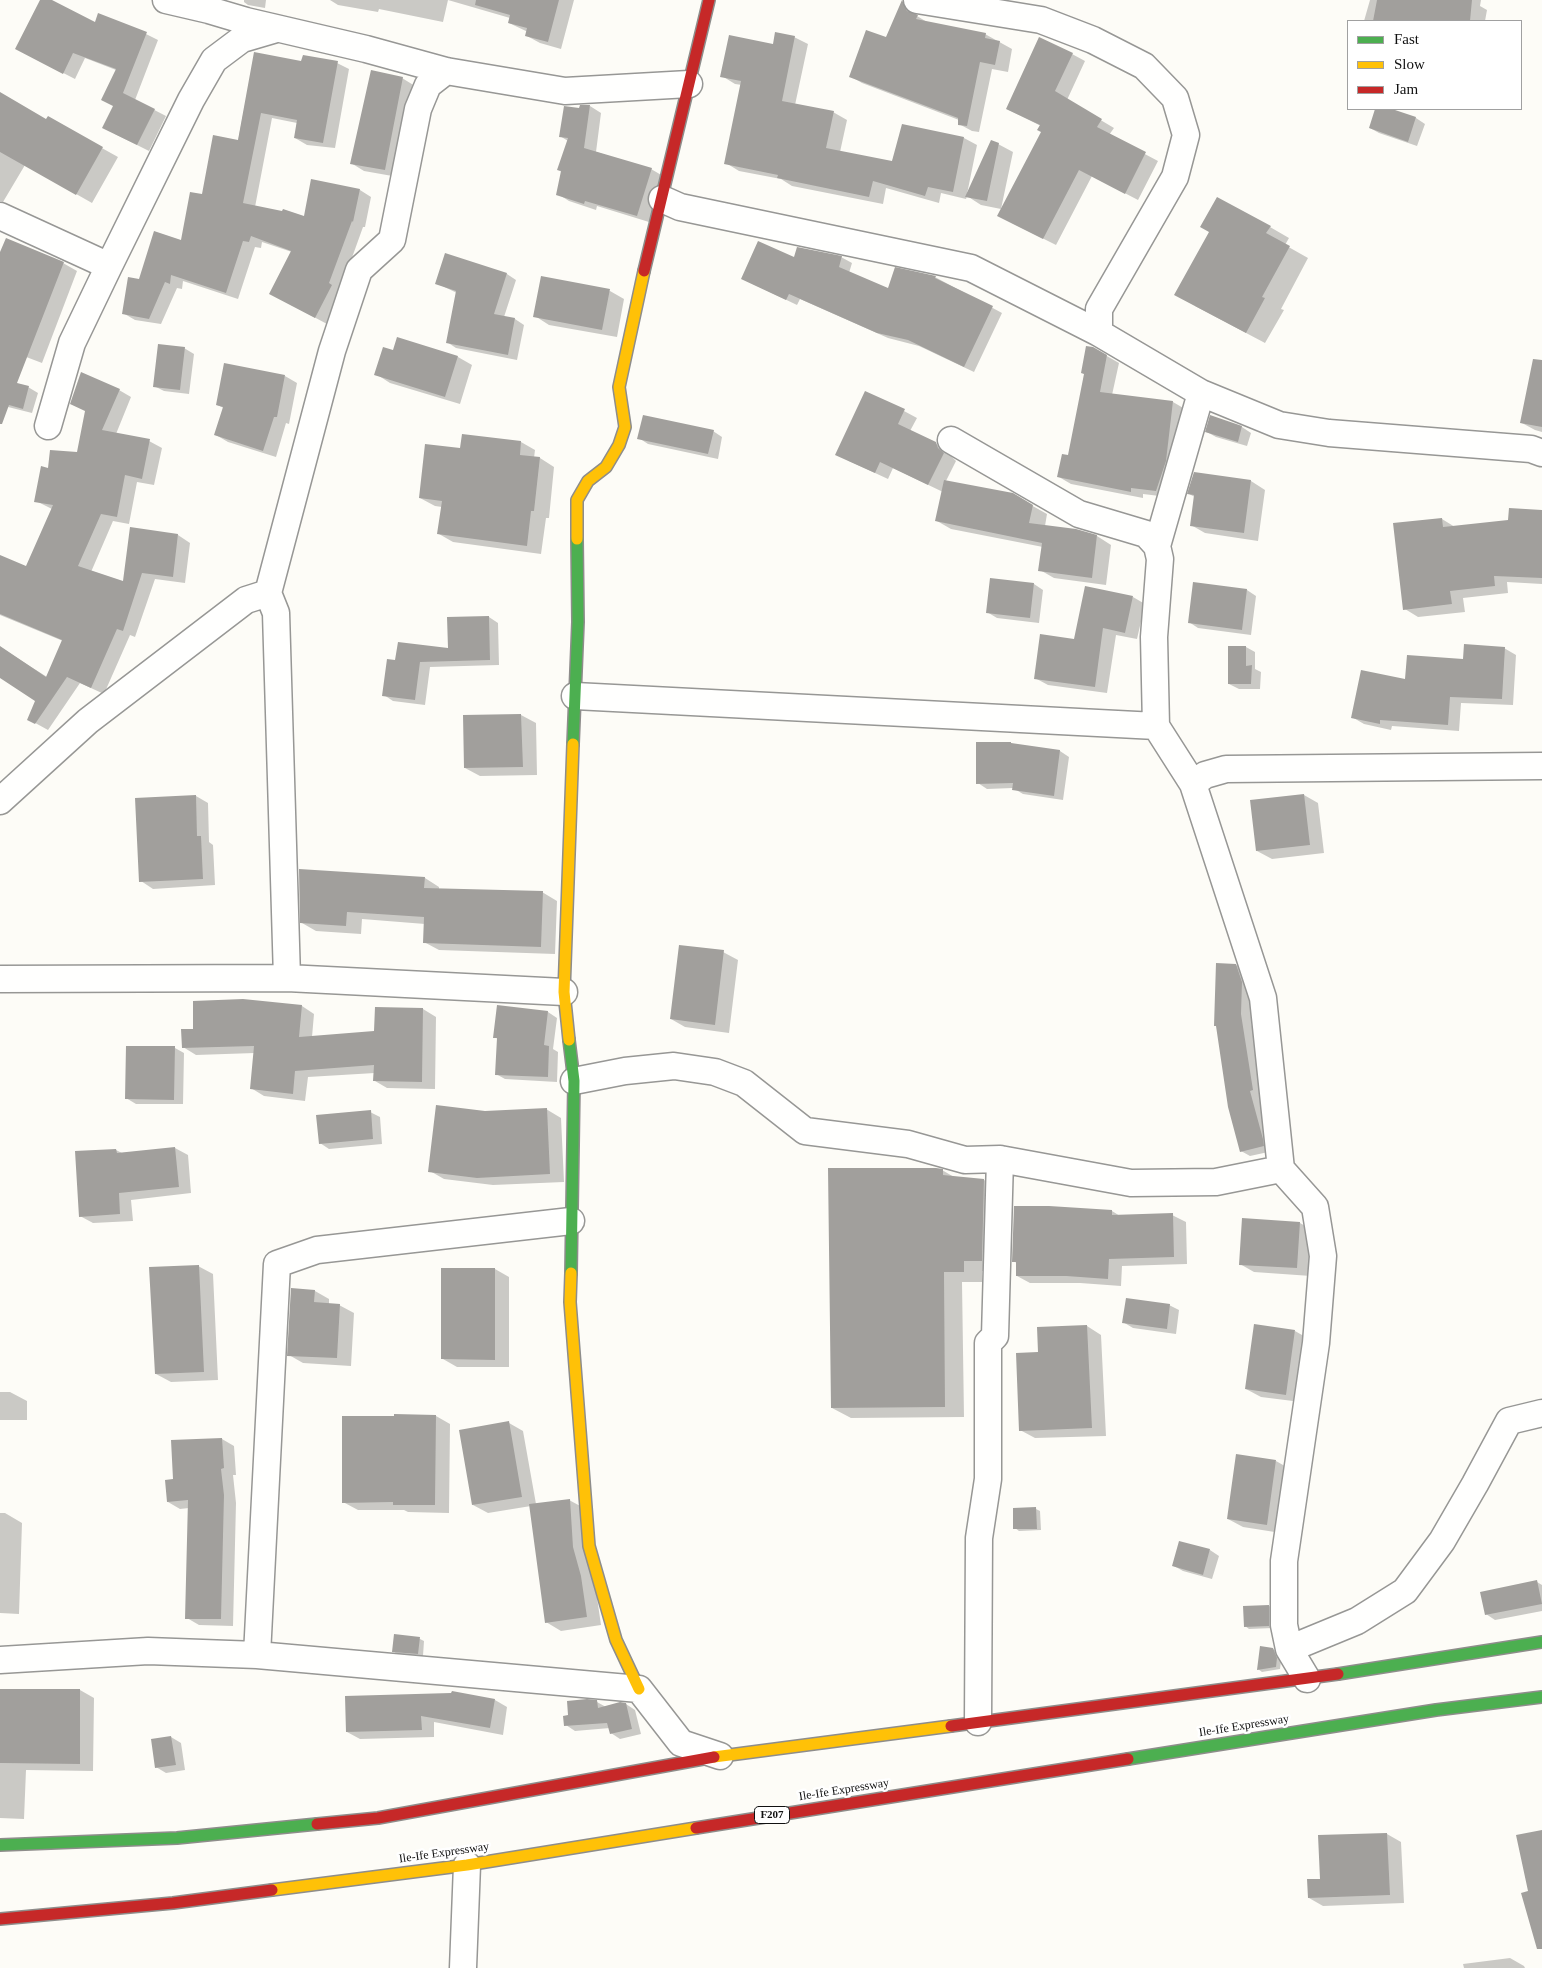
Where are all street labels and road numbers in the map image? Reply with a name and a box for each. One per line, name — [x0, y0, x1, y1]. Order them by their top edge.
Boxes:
street label: Ile-Ife Expressway — [1198, 1712, 1290, 1740]
street label: Ile-Ife Expressway — [798, 1776, 890, 1804]
road number: F207 — [754, 1806, 790, 1824]
street label: Ile-Ife Expressway — [398, 1840, 490, 1866]

